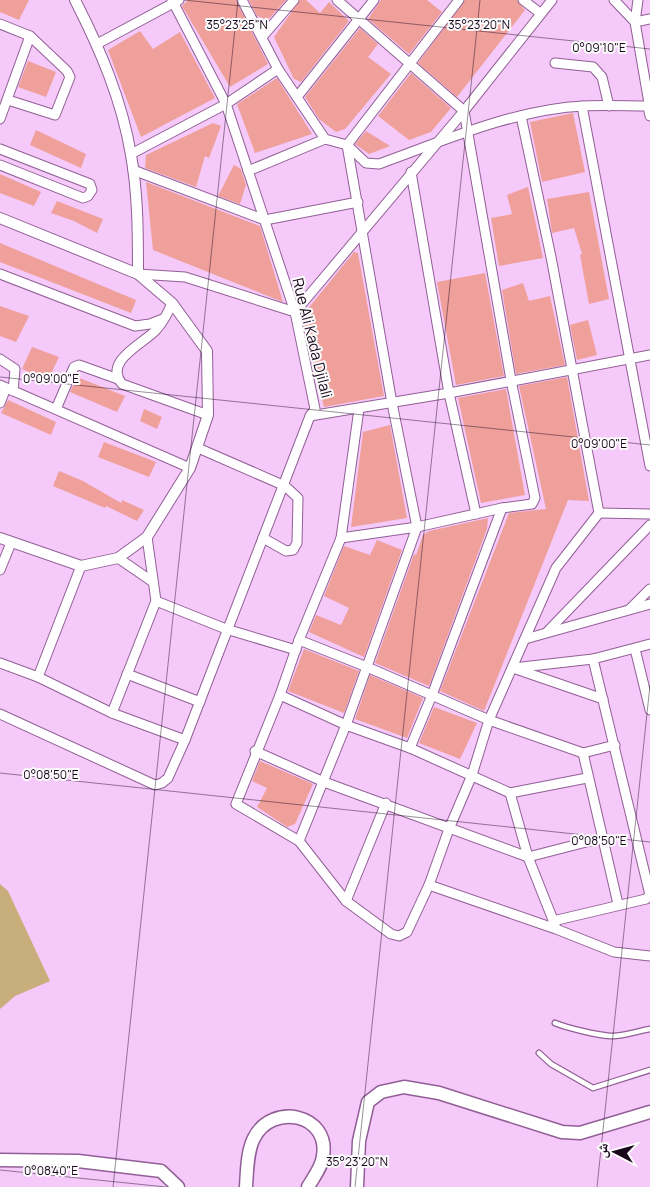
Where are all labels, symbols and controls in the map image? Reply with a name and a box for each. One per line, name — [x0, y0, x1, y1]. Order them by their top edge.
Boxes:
text: 35°23'25"N — [206, 16, 268, 33]
text: 35°23'20"N — [448, 16, 510, 33]
text: 0°09'10"E — [572, 39, 626, 56]
street label: Rue Ali Kada Djilali — [287, 276, 338, 400]
text: 0°09'00"E — [23, 370, 79, 387]
text: 0°09'00"E — [571, 435, 627, 452]
text: 0°08'50"E — [23, 766, 79, 783]
text: 0°08'50"E — [571, 832, 627, 849]
north arrow — [590, 1127, 640, 1177]
text: ش — [591, 1142, 612, 1159]
text: 35°23'20"N — [326, 1153, 388, 1170]
text: 0°08'40"E — [24, 1162, 78, 1179]

